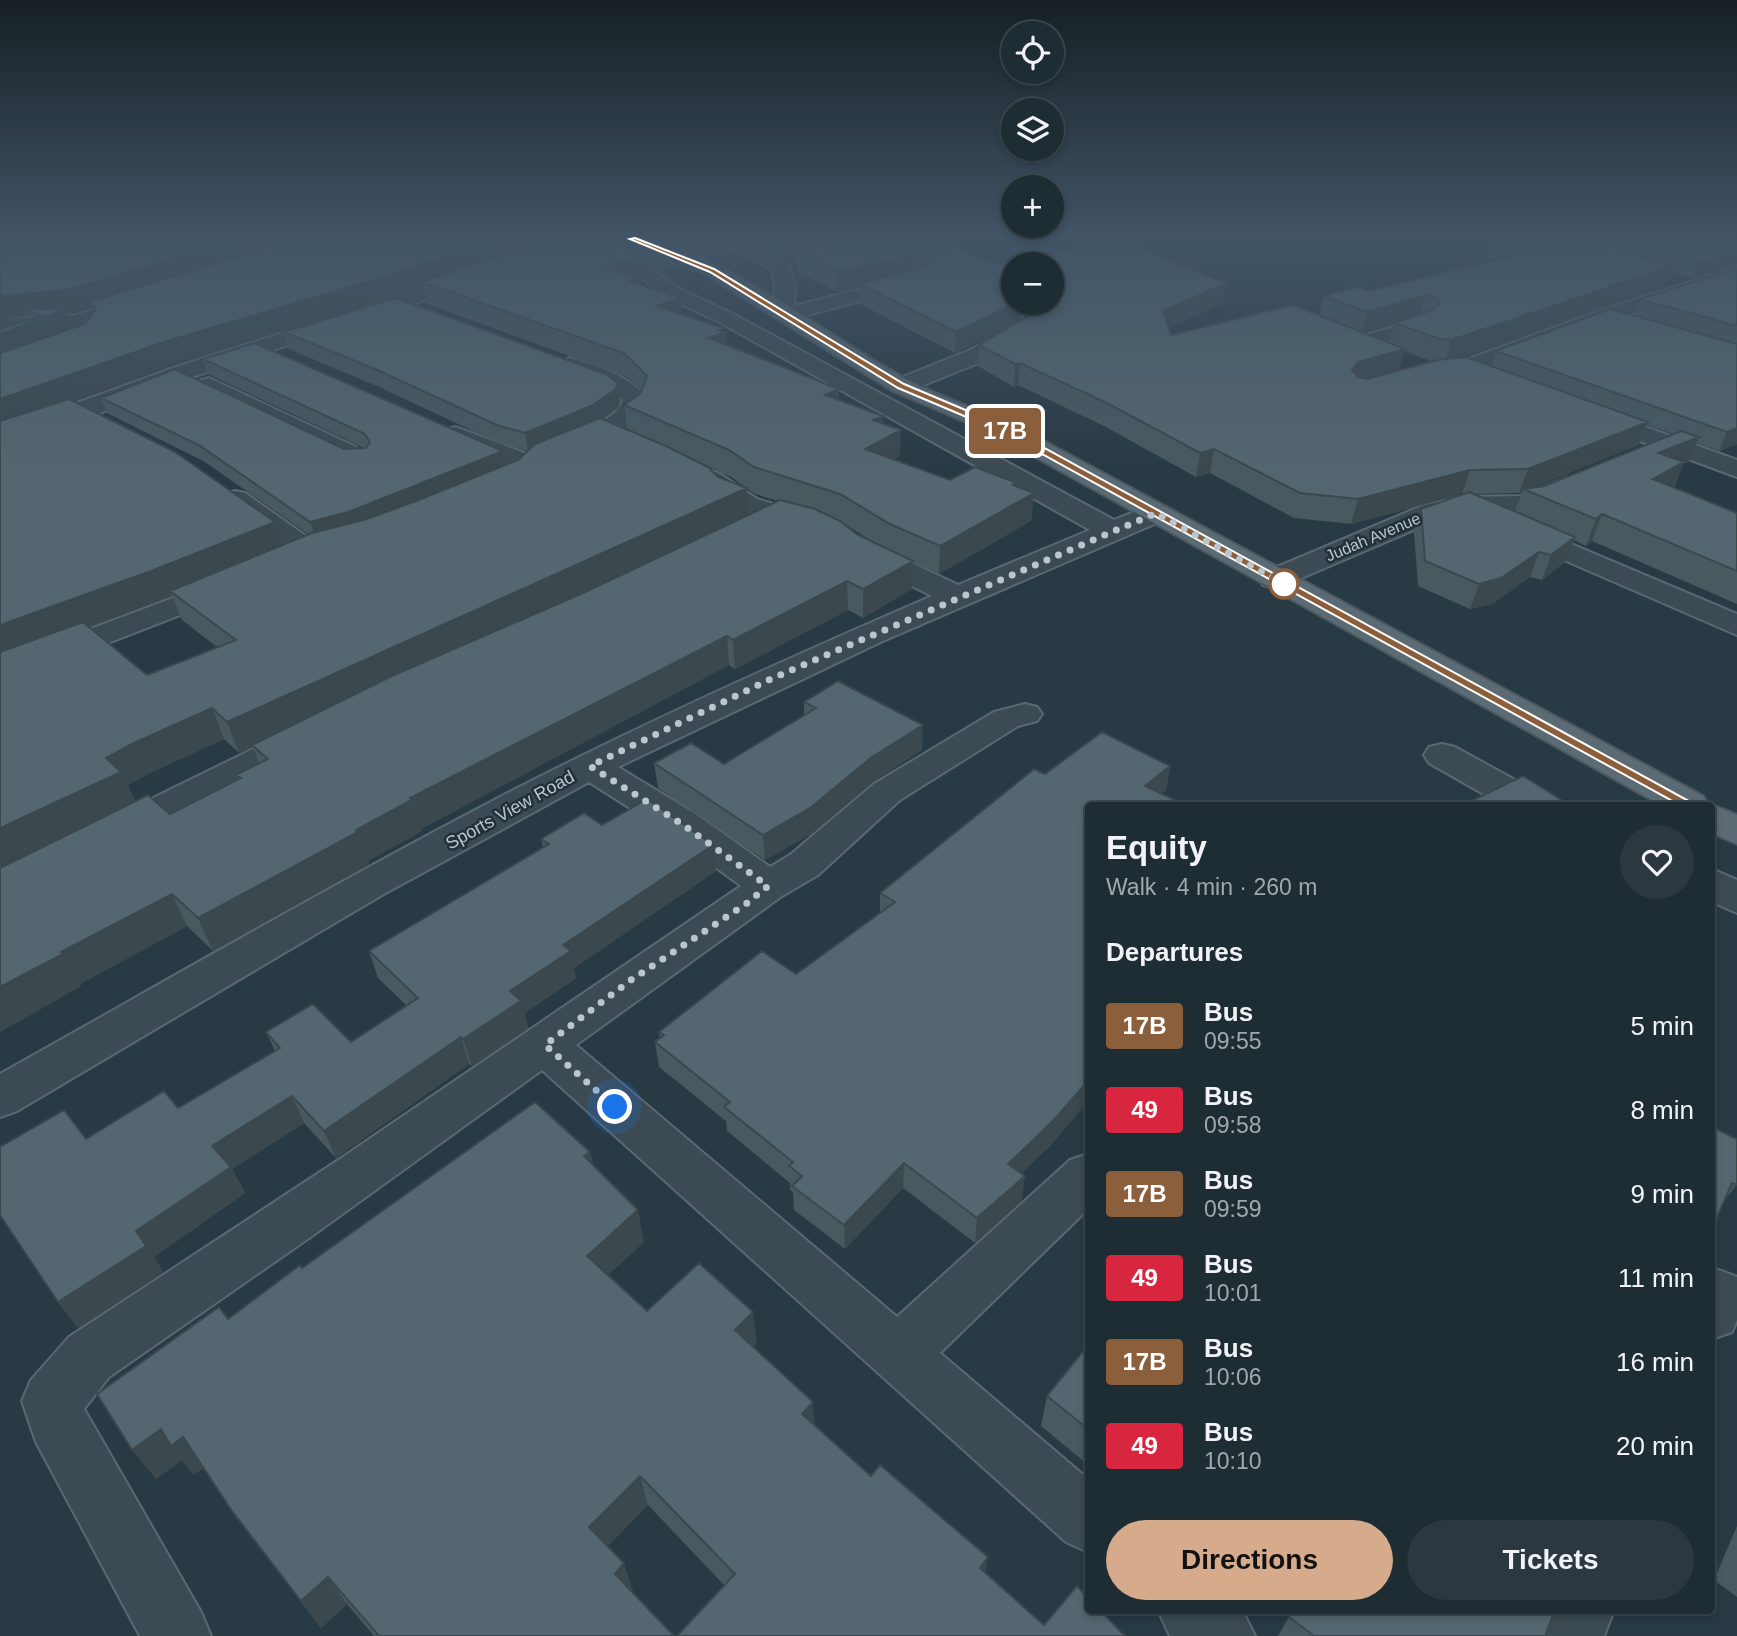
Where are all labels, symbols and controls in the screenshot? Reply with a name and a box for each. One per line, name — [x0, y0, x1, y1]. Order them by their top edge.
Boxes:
map controls — [1001, 21, 1064, 315]
button: locate — [1001, 21, 1064, 84]
button: layers — [1001, 98, 1064, 161]
button: + — [1001, 175, 1064, 238]
button: − — [1001, 252, 1064, 315]
line badge: 17B — [965, 408, 1045, 454]
text: 17B — [983, 417, 1027, 444]
street label: Judah Avenue — [1323, 509, 1423, 565]
unlabelled marker — [1269, 569, 1299, 599]
street label: Sports View Road — [442, 766, 578, 854]
button: heart — [1620, 825, 1694, 899]
text: Equity — [1106, 829, 1207, 866]
text: Walk · 4 min · 260 m — [1106, 874, 1317, 900]
text: Departures — [1106, 937, 1243, 967]
text: Bus — [1204, 997, 1253, 1027]
text: 5 min — [1630, 1011, 1694, 1041]
text: 17B — [1122, 1012, 1167, 1039]
text: 09:55 — [1204, 1028, 1262, 1054]
text: Bus — [1204, 1081, 1253, 1111]
your location — [597, 1089, 632, 1124]
text: 8 min — [1630, 1095, 1694, 1125]
text: 49 — [1131, 1096, 1158, 1123]
text: 09:58 — [1204, 1112, 1262, 1138]
text: Bus — [1204, 1165, 1253, 1195]
text: 9 min — [1630, 1179, 1694, 1209]
text: 17B — [1122, 1180, 1167, 1207]
text: 09:59 — [1204, 1196, 1262, 1222]
text: Bus — [1204, 1249, 1253, 1279]
text: 11 min — [1618, 1263, 1694, 1293]
text: 49 — [1131, 1264, 1158, 1291]
text: 10:01 — [1204, 1280, 1262, 1306]
text: Bus — [1204, 1333, 1253, 1363]
text: 16 min — [1616, 1347, 1694, 1377]
text: 17B — [1122, 1348, 1167, 1375]
text: 10:06 — [1204, 1364, 1262, 1390]
text: Bus — [1204, 1417, 1253, 1447]
text: 20 min — [1616, 1431, 1694, 1461]
text: 49 — [1131, 1432, 1158, 1459]
text: 10:10 — [1204, 1448, 1262, 1474]
button: Directions — [1106, 1520, 1393, 1600]
button: Tickets — [1407, 1520, 1694, 1600]

